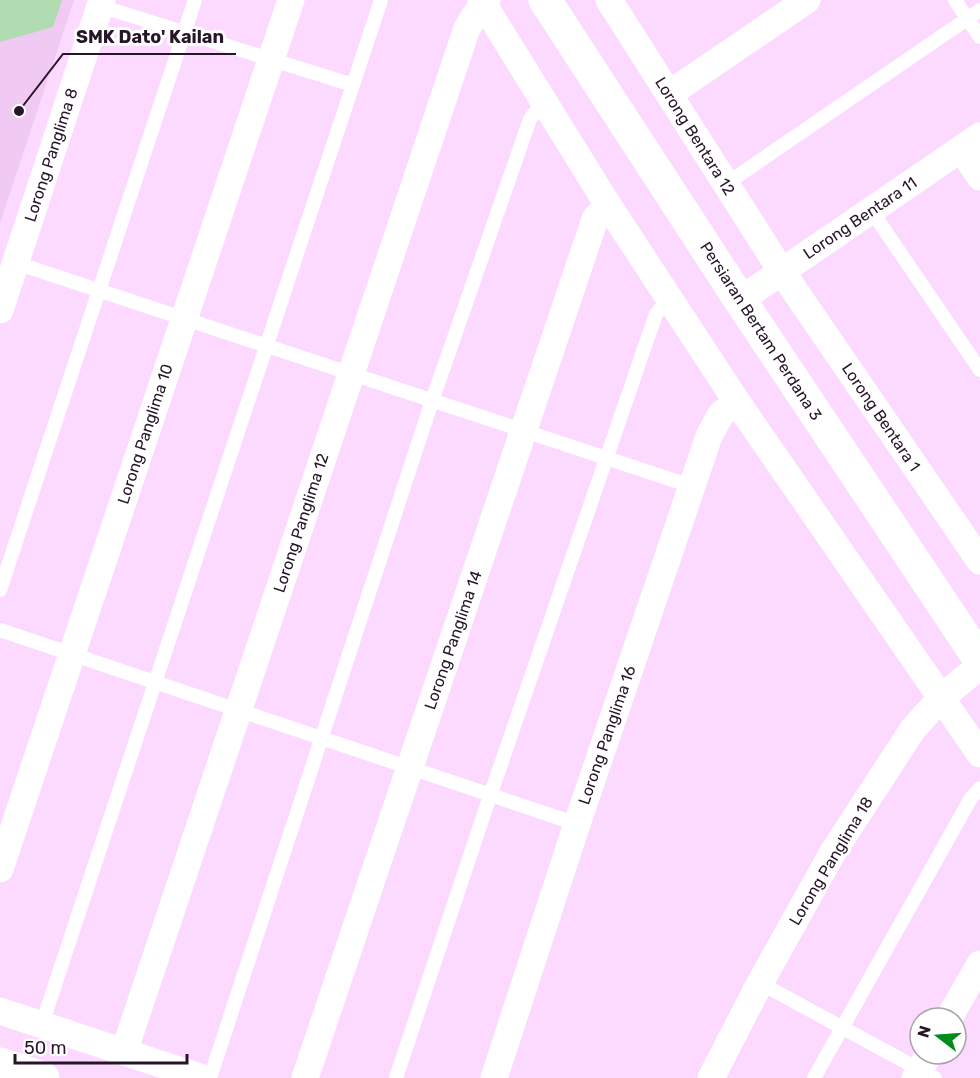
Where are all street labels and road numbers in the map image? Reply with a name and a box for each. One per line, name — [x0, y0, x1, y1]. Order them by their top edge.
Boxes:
street label: Lorong Bentara 12 — [651, 73, 739, 199]
street label: Lorong Panglima 8 — [20, 86, 82, 224]
street label: Lorong Bentara 11 — [800, 173, 920, 263]
street label: Persiaran Bertam Perdana 3 — [696, 238, 826, 424]
street label: Lorong Bentara 1 — [838, 359, 924, 475]
street label: Lorong Panglima 10 — [113, 362, 177, 506]
street label: Lorong Panglima 12 — [269, 451, 333, 595]
street label: Lorong Panglima 14 — [420, 568, 486, 712]
street label: Lorong Panglima 16 — [574, 663, 640, 807]
street label: Lorong Panglima 18 — [785, 793, 877, 929]

